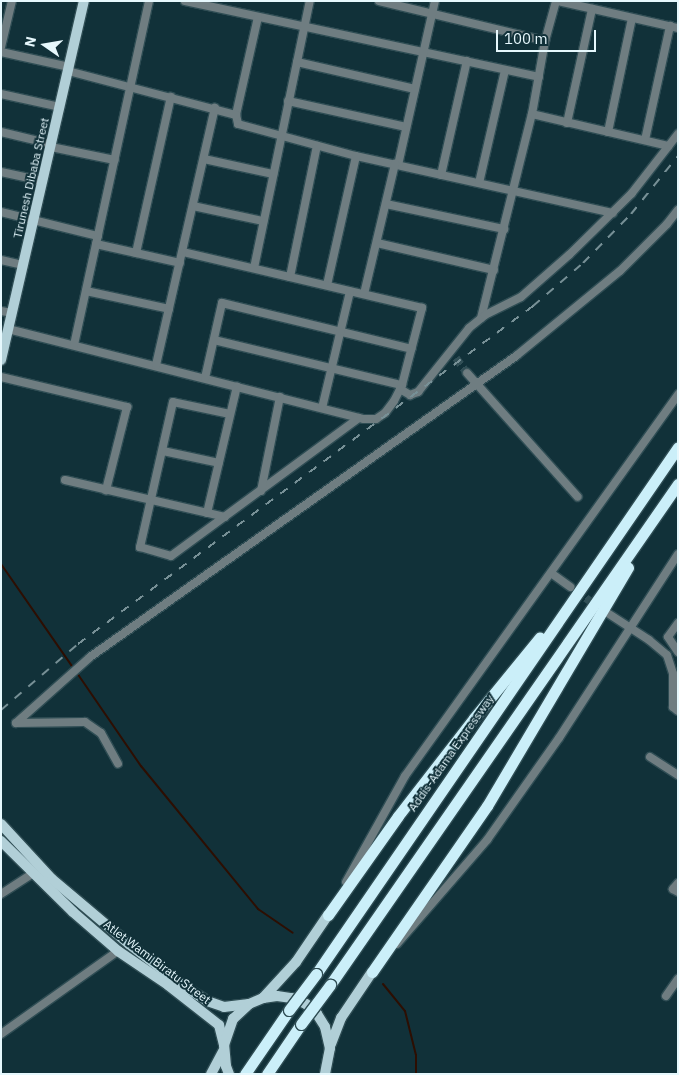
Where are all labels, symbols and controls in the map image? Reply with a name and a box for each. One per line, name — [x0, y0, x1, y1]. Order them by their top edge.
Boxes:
north arrow — [20, 20, 70, 70]
scale bar — [499, 20, 599, 52]
text: 100 m — [504, 29, 548, 48]
text: N — [20, 35, 40, 49]
street label: Tirunesh Dibaba Street — [10, 116, 52, 240]
street label: Addis-Adama Expressway — [405, 692, 497, 814]
street label: Atlet Wami Biratu Street — [101, 917, 213, 1007]

